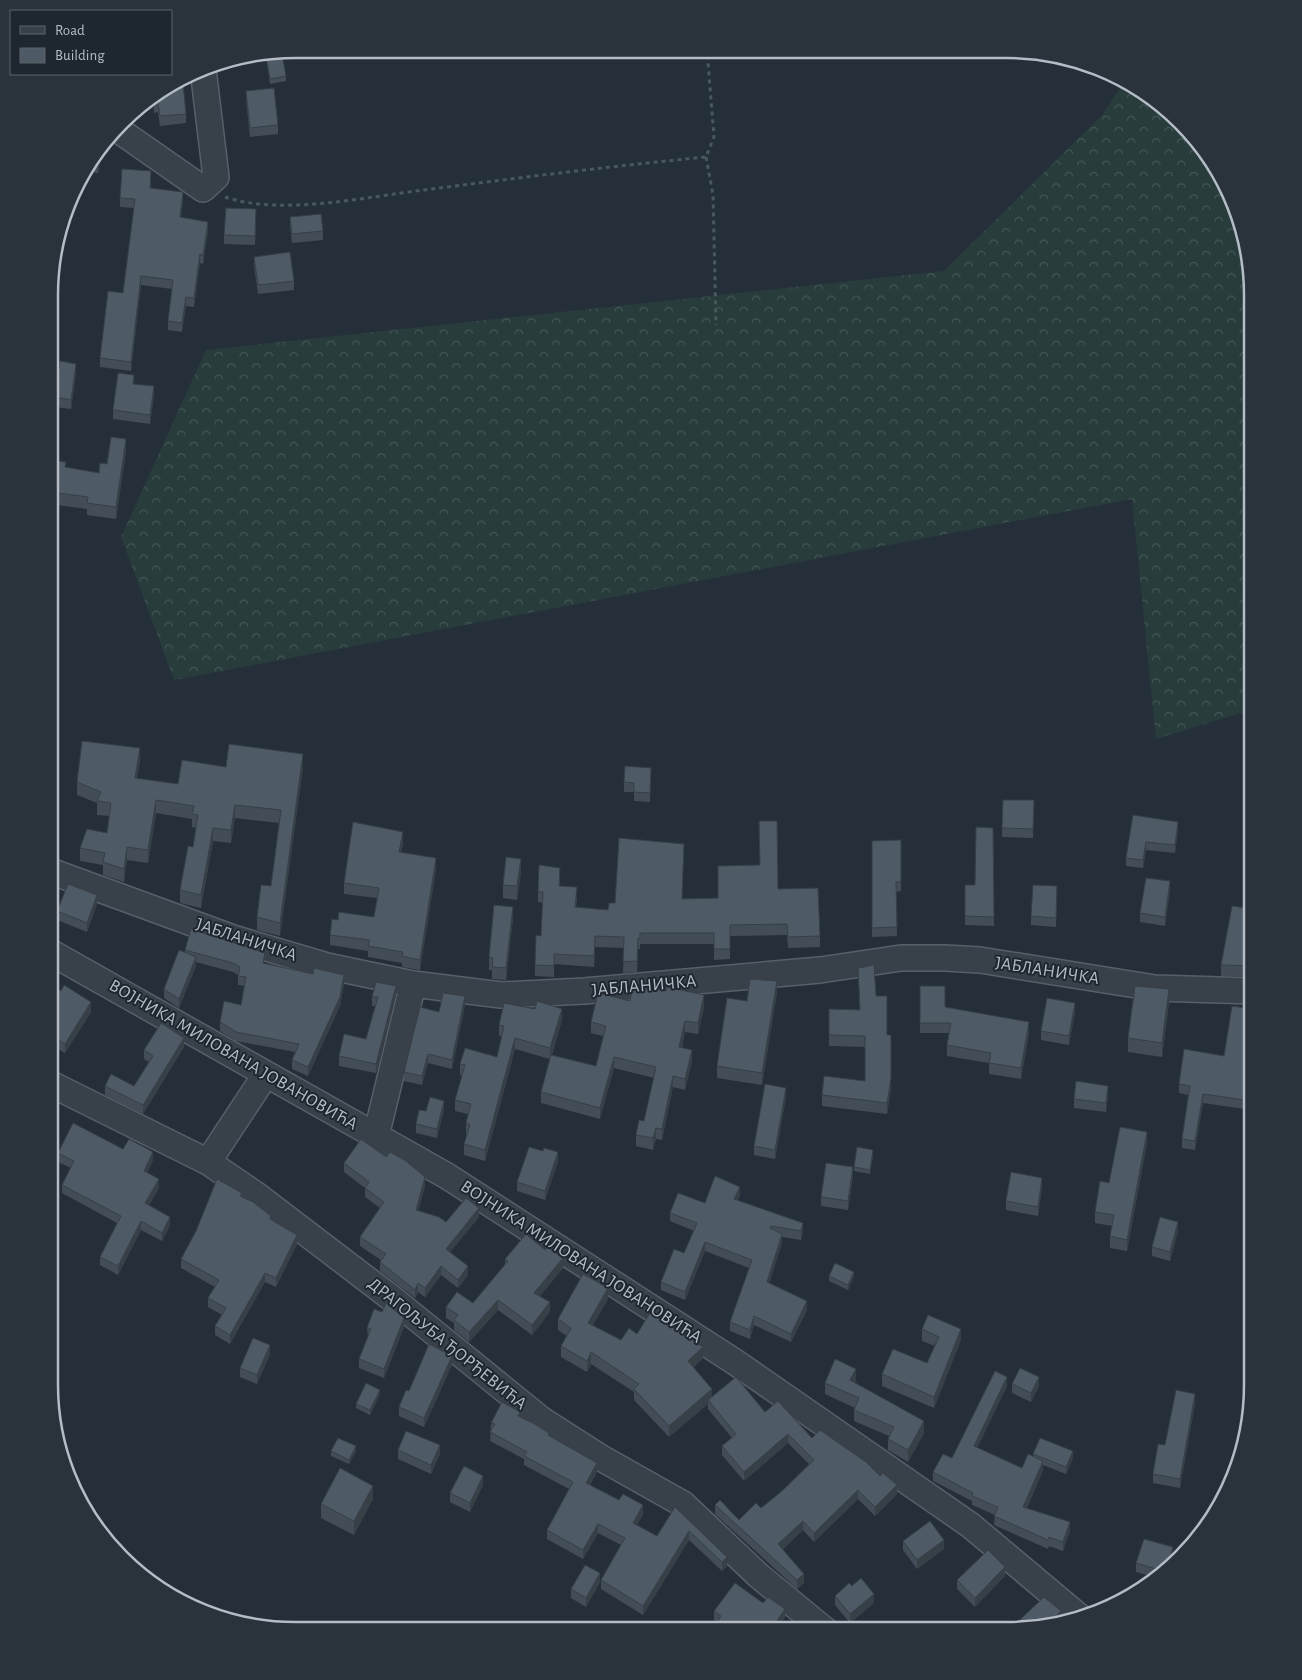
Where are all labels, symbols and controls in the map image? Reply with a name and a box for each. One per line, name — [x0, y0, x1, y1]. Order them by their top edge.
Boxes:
legend — [10, 10, 172, 75]
text: Road — [55, 23, 85, 38]
text: Building — [55, 48, 105, 63]
street label: ЈАБЛАНИЧКА — [193, 915, 299, 965]
street label: ЈАБЛАНИЧКА — [994, 954, 1101, 988]
street label: ЈАБЛАНИЧКА — [591, 972, 698, 1000]
street label: ВОЈНИКА МИЛОВАНА ЈОВАНОВИЋА — [106, 976, 361, 1134]
street label: ВОЈНИКА МИЛОВАНА ЈОВАНОВИЋА — [457, 1177, 705, 1347]
street label: ДРАГОЉУБА ЂОРЂЕВИЋА — [364, 1275, 530, 1414]

